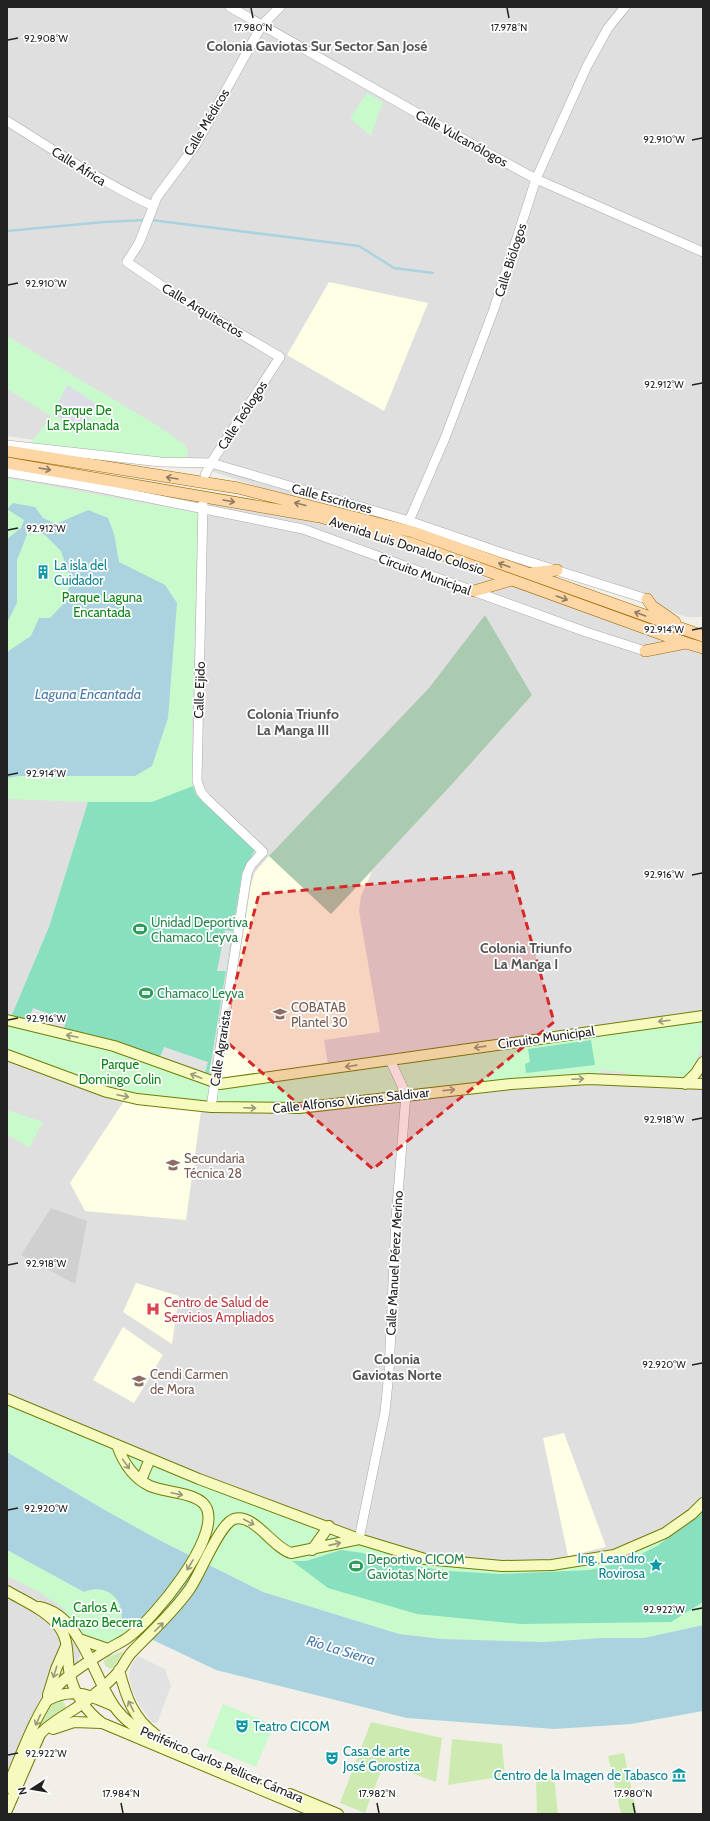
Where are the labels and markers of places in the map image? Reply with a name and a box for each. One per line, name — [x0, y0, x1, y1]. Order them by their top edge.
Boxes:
place label: La isla del Cuidador — [54, 557, 107, 588]
building icon: La isla del Cuidador — [35, 564, 51, 580]
place label: Unidad Deportiva Chamaco Leyva — [151, 914, 249, 945]
sports icon: Unidad Deportiva Chamaco Leyva — [132, 921, 148, 937]
sports icon: Chamaco Leyva — [138, 985, 154, 1001]
place label: Chamaco Leyva — [157, 985, 245, 1001]
place label: COBATAB Plantel 30 — [291, 999, 348, 1030]
school or university icon: COBATAB Plantel 30 — [272, 1006, 288, 1022]
place label: Secundaria Técnica 28 — [184, 1150, 246, 1181]
school or university icon: Secundaria Técnica 28 — [165, 1157, 181, 1173]
place label: Centro de Salud de Servicios Ampliados — [164, 1294, 275, 1325]
hospital icon: Centro de Salud de Servicios Ampliados — [145, 1301, 161, 1317]
place label: Cendi Carmen de Mora — [150, 1366, 228, 1397]
school or university icon: Cendi Carmen de Mora — [131, 1373, 147, 1389]
place label: Ing. Leandro Rovirosa — [578, 1550, 646, 1581]
place label: Deportivo CICOM Gaviotas Norte — [367, 1551, 465, 1582]
place icon: Ing. Leandro Rovirosa — [648, 1557, 664, 1573]
sports icon: Deportivo CICOM Gaviotas Norte — [348, 1558, 364, 1574]
theatre icon: Teatro CICOM — [234, 1718, 250, 1734]
place label: Teatro CICOM — [253, 1718, 330, 1734]
place label: Casa de arte José Gorostiza — [342, 1743, 421, 1774]
theatre icon: Casa de arte José Gorostiza — [324, 1750, 340, 1766]
place label: Centro de la Imagen de Tabasco — [494, 1767, 668, 1783]
museum icon: Centro de la Imagen de Tabasco — [671, 1767, 687, 1783]

